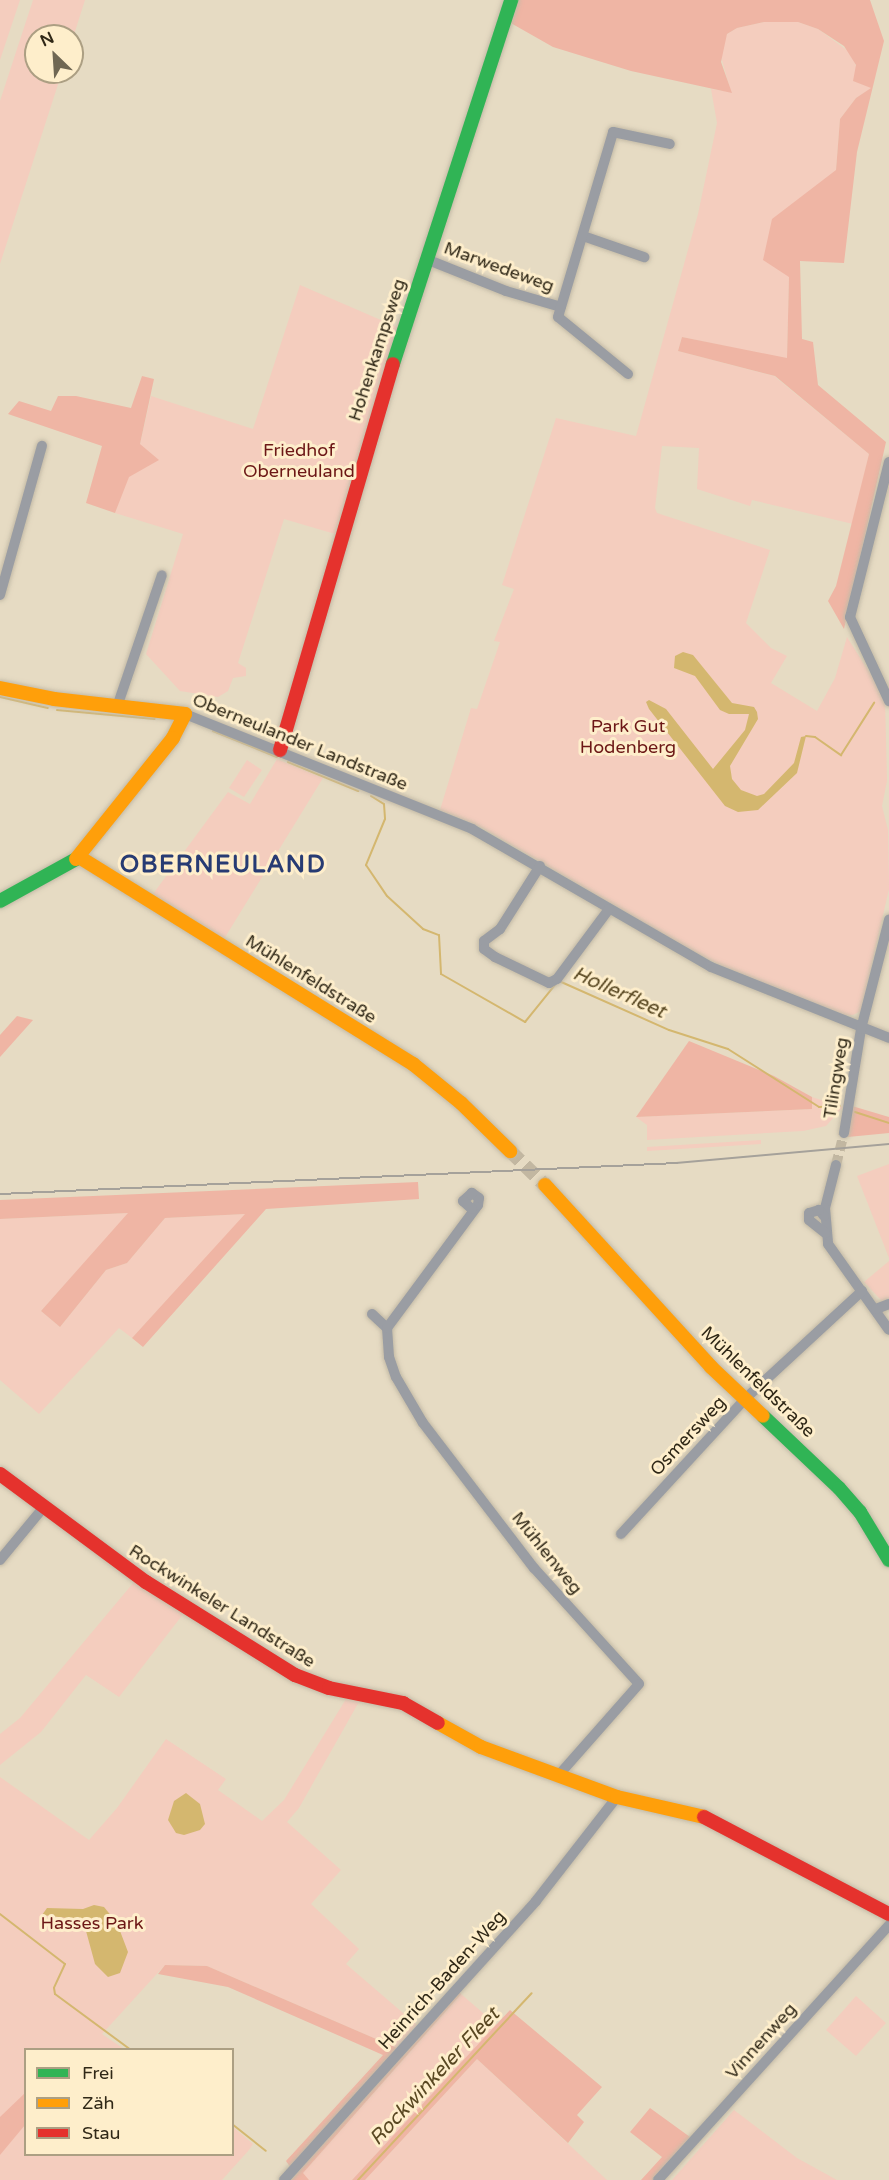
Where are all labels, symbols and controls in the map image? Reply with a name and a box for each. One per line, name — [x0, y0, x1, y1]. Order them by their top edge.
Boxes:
north arrow — [24, 24, 84, 84]
text: N — [37, 28, 57, 51]
street label: Marwedeweg — [441, 237, 557, 297]
street label: Hohenkampsweg — [344, 276, 410, 424]
park label: Friedhof Oberneuland — [243, 440, 355, 482]
street label: Oberneulander Landstraße — [189, 689, 411, 795]
park label: Park Gut Hodenberg — [580, 716, 676, 758]
district label: OBERNEULAND — [120, 851, 326, 879]
street label: Mühlenfeldstraße — [241, 930, 381, 1028]
water label: Hollerfleet — [569, 962, 669, 1024]
street label: Tilingweg — [819, 1036, 853, 1120]
street label: Mühlenfeldstraße — [696, 1322, 820, 1442]
street label: Osmersweg — [646, 1392, 730, 1480]
street label: Mühlenweg — [507, 1507, 587, 1599]
street label: Rockwinkeler Landstraße — [125, 1540, 319, 1672]
street label: Heinrich-Baden-Weg — [374, 1906, 510, 2054]
park label: Hasses Park — [41, 1912, 143, 1934]
street label: Vinnenweg — [721, 1998, 801, 2084]
water label: Rockwinkeler Fleet — [365, 2003, 505, 2151]
legend — [24, 2048, 234, 2156]
text: Frei — [82, 2062, 114, 2084]
text: Zäh — [82, 2092, 115, 2114]
text: Stau — [82, 2122, 121, 2144]

